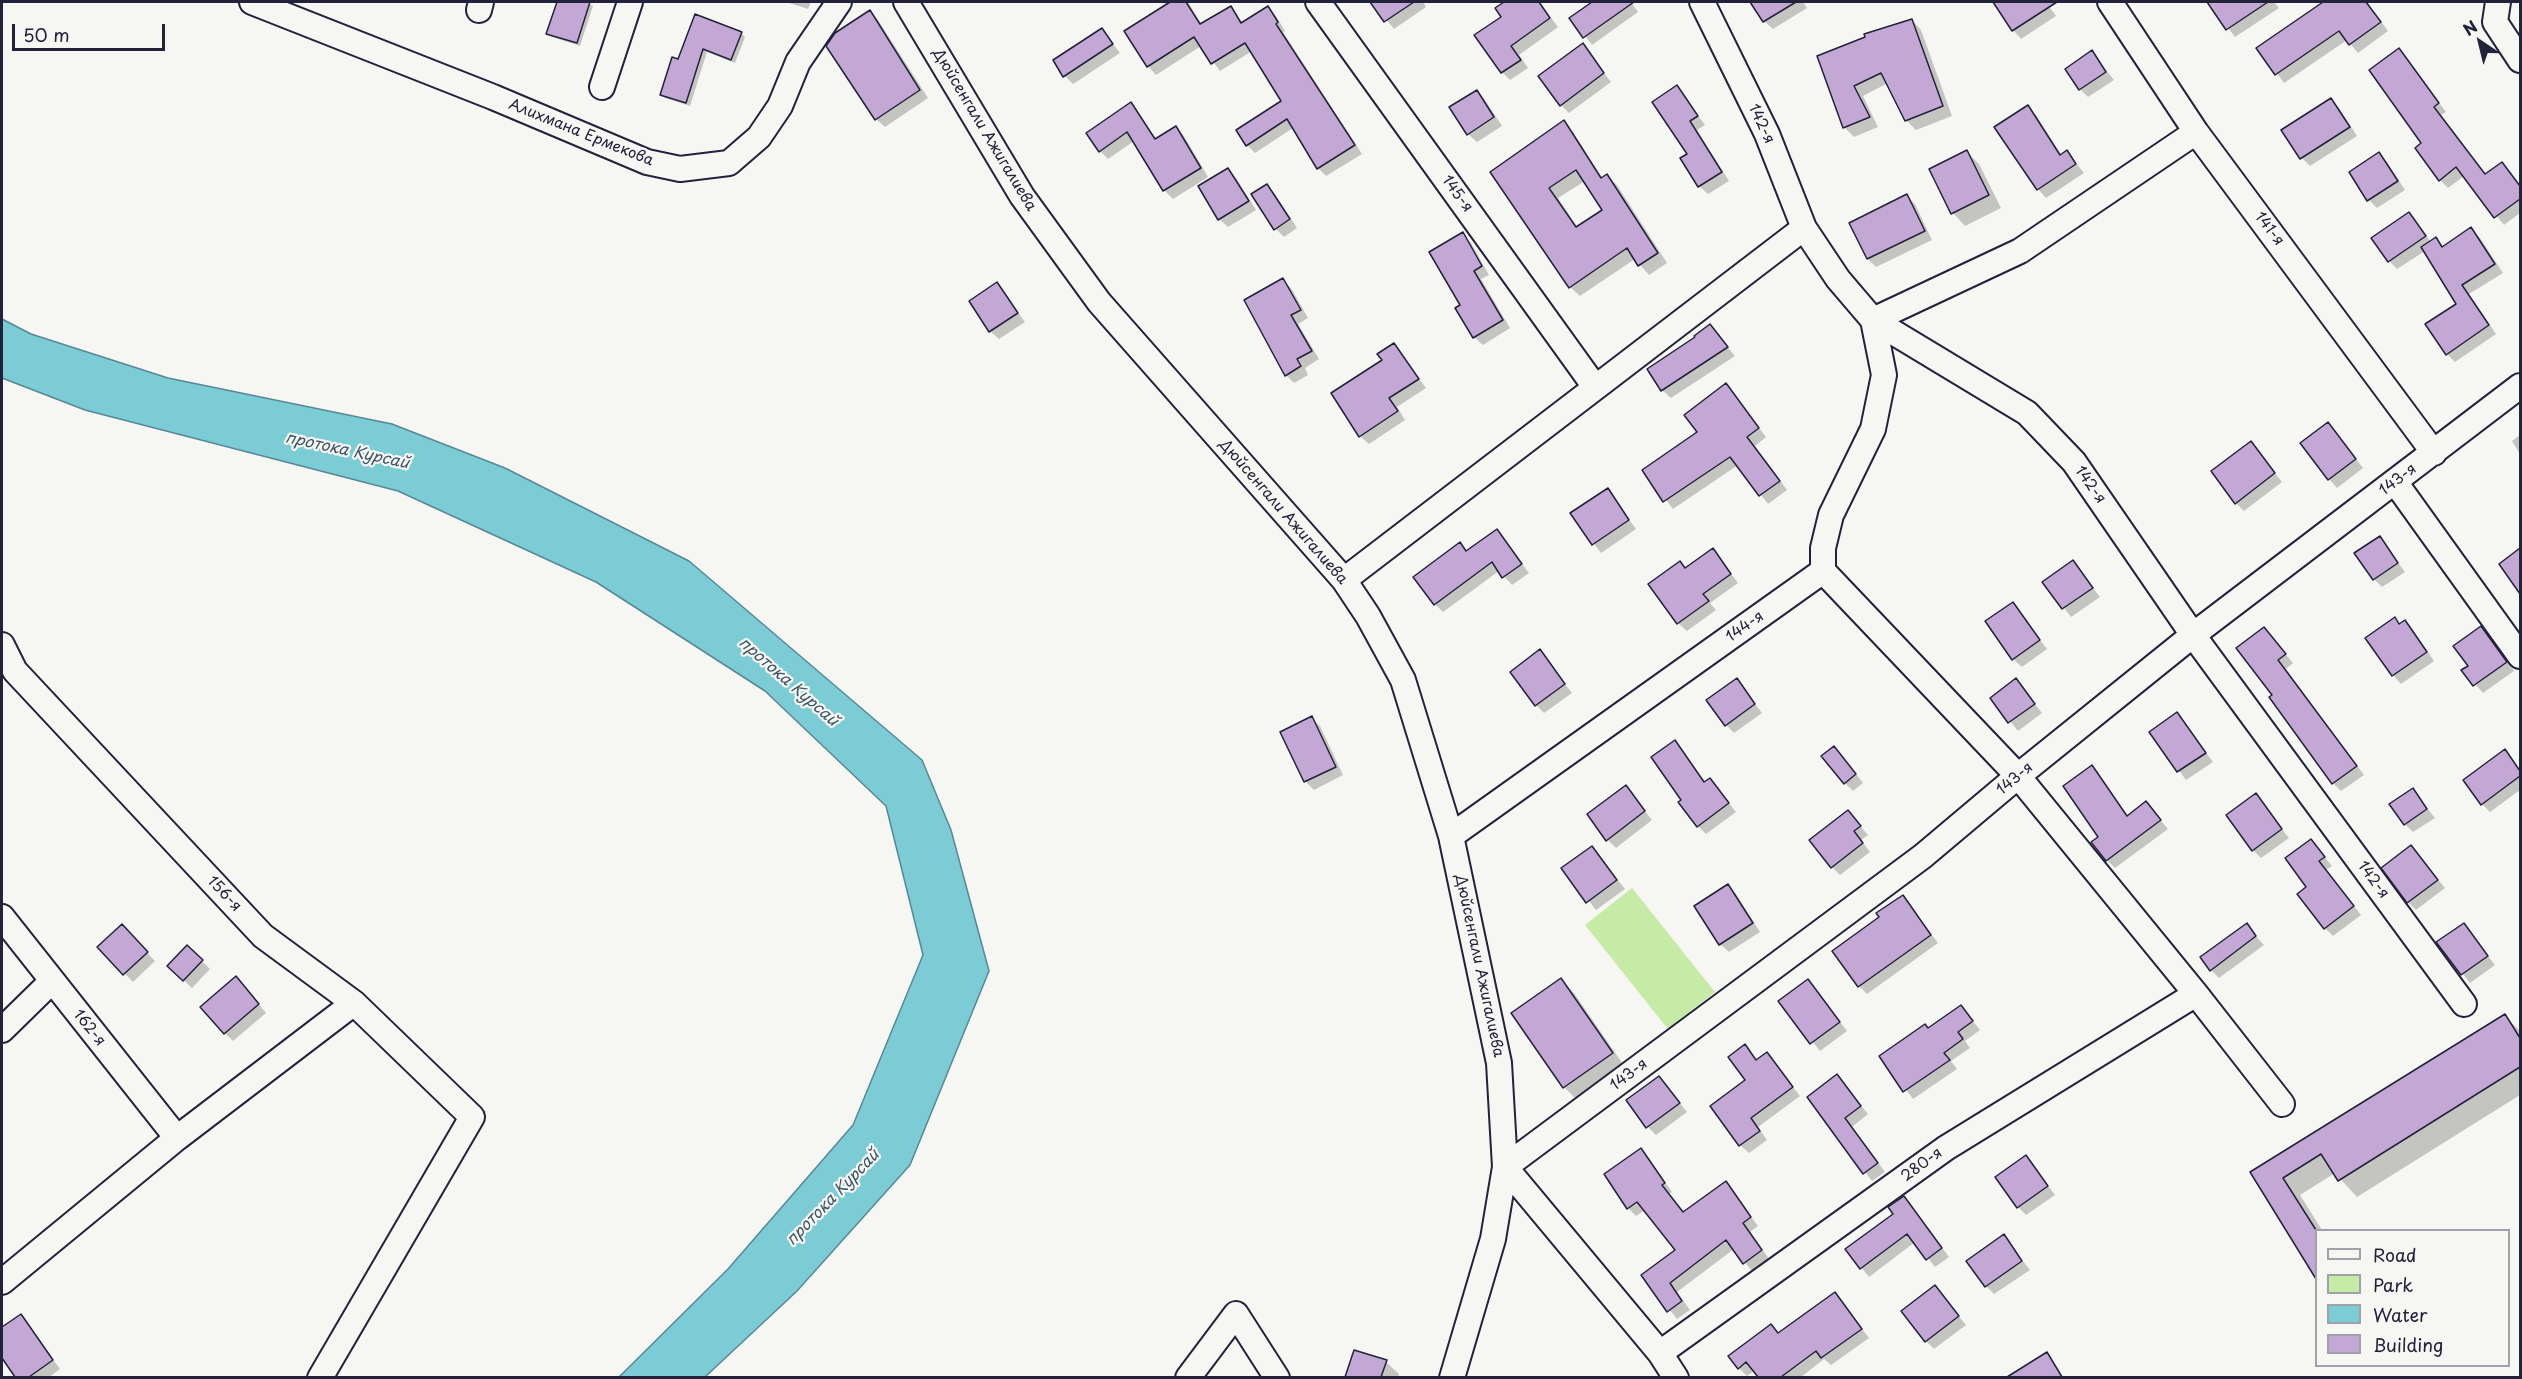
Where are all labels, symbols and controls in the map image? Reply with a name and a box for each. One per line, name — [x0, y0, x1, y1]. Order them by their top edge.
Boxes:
scale bar — [15, 12, 168, 50]
north arrow — [2450, 12, 2510, 72]
text: N — [2458, 14, 2482, 41]
text: 50 m — [23, 21, 70, 48]
street label: Дюйсенгали Ажигалиева — [928, 46, 1040, 214]
street label: Алихмана Ермекова — [506, 96, 656, 170]
street label: 142-я — [1744, 101, 1778, 147]
street label: 145-я — [1438, 172, 1476, 216]
street label: 141-я — [2250, 209, 2288, 249]
water label: протока Курсай — [283, 429, 411, 473]
street label: Дюйсенгали Ажигалиева — [1215, 436, 1351, 588]
street label: 143-я — [2376, 460, 2420, 500]
street label: 142-я — [2071, 463, 2109, 507]
street label: 144-я — [1723, 608, 1767, 646]
water label: протока Курсай — [734, 633, 842, 731]
street label: 143-я — [1993, 759, 2037, 799]
street label: 142-я — [2353, 858, 2393, 902]
street label: 156-я — [203, 872, 245, 916]
street label: Дюйсенгали Ажигалиева — [1451, 873, 1507, 1059]
street label: 162-я — [69, 1006, 109, 1050]
street label: 143-я — [1607, 1055, 1651, 1095]
street label: 280-я — [1898, 1144, 1946, 1186]
water label: протока Курсай — [782, 1146, 884, 1250]
legend — [2315, 1229, 2510, 1367]
text: Road — [2373, 1241, 2417, 1268]
text: Park — [2373, 1271, 2413, 1298]
text: Water — [2373, 1301, 2427, 1328]
text: Building — [2373, 1331, 2443, 1358]

